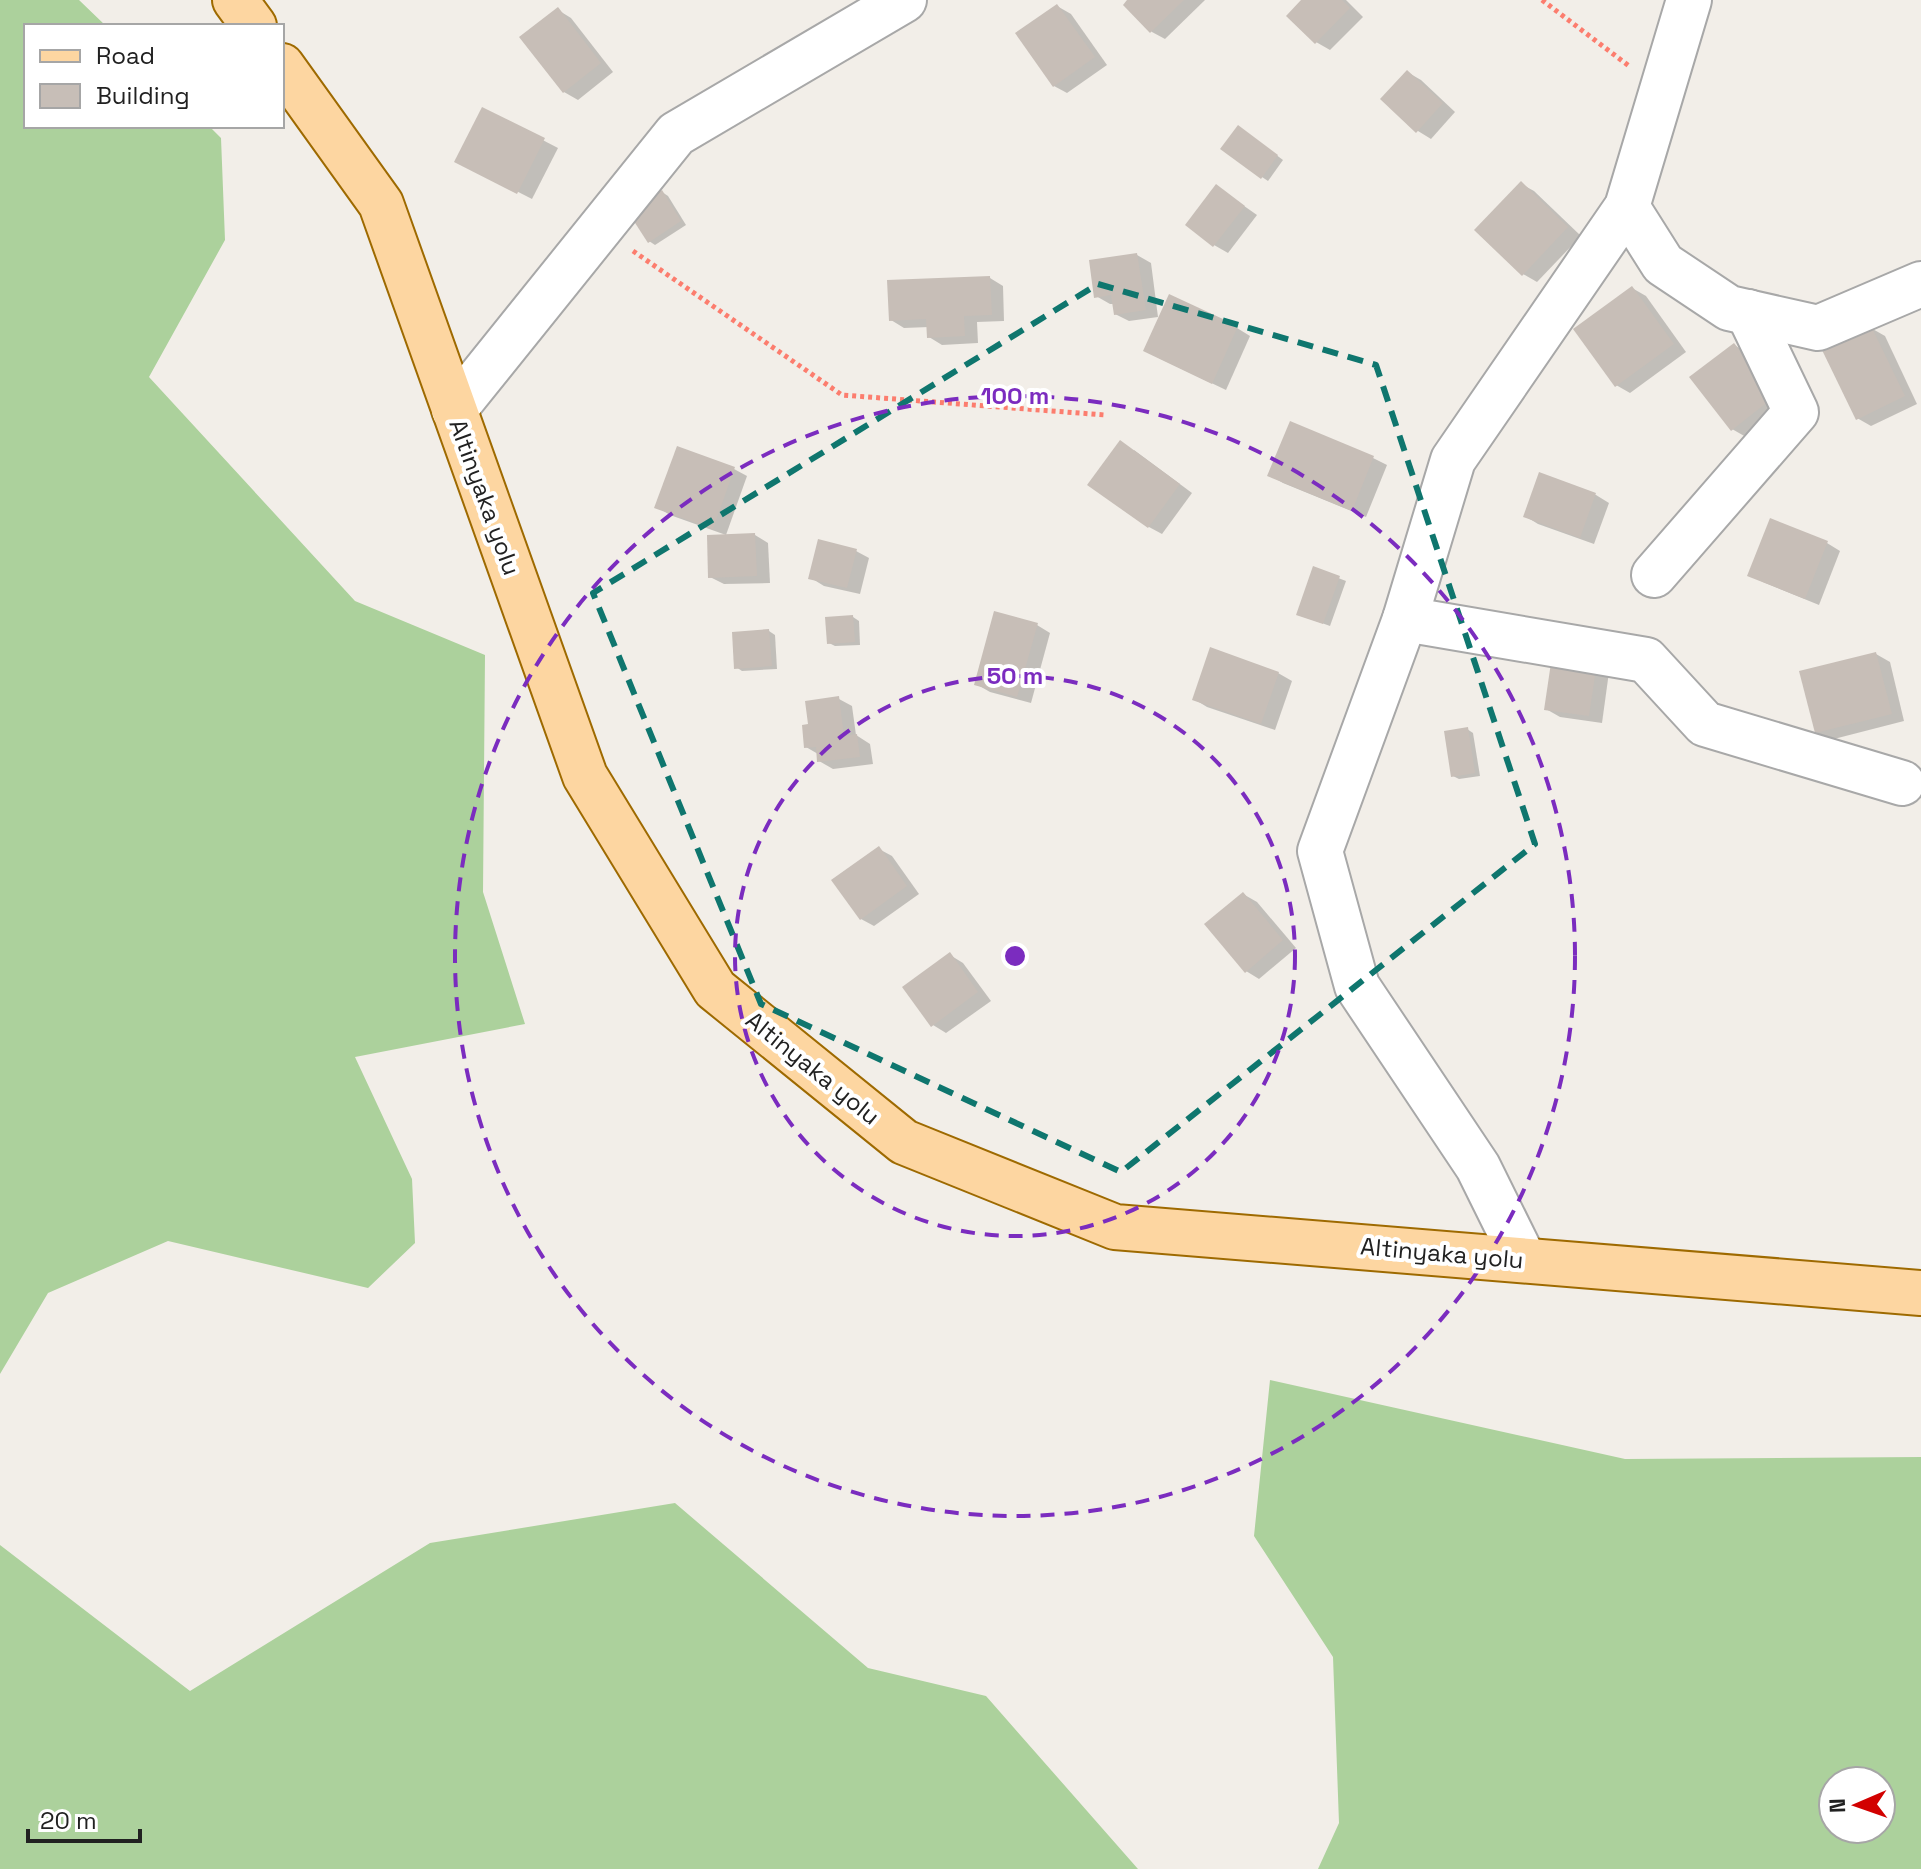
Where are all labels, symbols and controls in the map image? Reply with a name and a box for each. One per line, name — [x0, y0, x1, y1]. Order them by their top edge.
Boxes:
legend — [24, 24, 284, 128]
text: Road — [96, 40, 155, 71]
text: Building — [96, 80, 190, 111]
text: 100 m — [981, 380, 1049, 411]
street label: Altinyaka yolu — [442, 415, 528, 579]
text: 50 m — [987, 660, 1043, 691]
centre of rings — [1001, 942, 1029, 970]
street label: Altinyaka yolu — [740, 1004, 886, 1132]
street label: Altinyaka yolu — [1359, 1230, 1525, 1276]
north arrow — [1817, 1765, 1897, 1845]
scale bar — [28, 1793, 140, 1843]
text: N — [1823, 1798, 1851, 1814]
text: 20 m — [40, 1805, 97, 1836]

